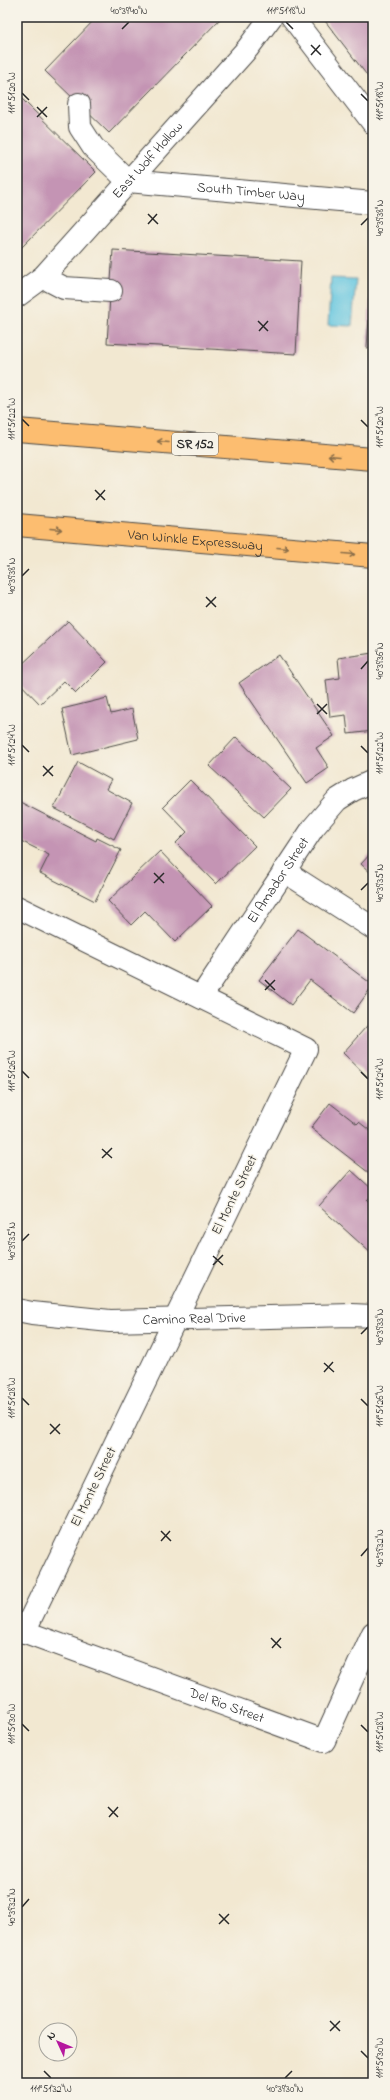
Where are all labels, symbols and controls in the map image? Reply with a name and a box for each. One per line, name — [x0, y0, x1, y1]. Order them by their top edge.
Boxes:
text: 40°39'40"N — [111, 4, 148, 19]
text: 111°51'18"W — [266, 4, 306, 19]
text: 111°51'20"W — [5, 72, 20, 114]
text: 111°51'18"W — [373, 81, 388, 121]
street label: East Wolf Hollow — [107, 117, 188, 204]
street label: South Timber Way — [196, 177, 306, 208]
text: 40°39'38"N — [373, 200, 388, 236]
text: 111°51'22"W — [5, 398, 20, 440]
text: 111°51'20"W — [373, 406, 388, 448]
road number: SR 152 — [172, 433, 218, 455]
one-way arrow — [157, 438, 170, 445]
one-way arrow — [328, 452, 341, 459]
street label: Van Winkle Expressway — [126, 524, 264, 558]
one-way arrow — [49, 525, 62, 532]
one-way arrow — [276, 544, 289, 552]
one-way arrow — [342, 550, 355, 557]
text: 40°39'38"N — [5, 558, 20, 594]
text: 40°39'36"N — [373, 642, 388, 679]
text: 111°51'24"W — [5, 724, 20, 766]
text: 111°51'22"W — [373, 732, 388, 774]
street label: El Amador Street — [242, 833, 315, 928]
text: 40°39'35"N — [373, 864, 388, 902]
text: 111°51'26"W — [5, 1050, 20, 1092]
text: 111°51'24"W — [373, 1058, 388, 1100]
street label: El Monte Street — [207, 1151, 264, 1239]
text: 40°39'35"N — [5, 1222, 20, 1260]
street label: Camino Real Drive — [142, 1307, 247, 1331]
text: 40°39'33"N — [373, 1308, 388, 1345]
text: 111°51'28"W — [5, 1377, 20, 1418]
text: 111°51'26"W — [373, 1385, 388, 1427]
street label: El Monte Street — [66, 1443, 123, 1531]
text: 40°39'32"N — [373, 1529, 388, 1567]
street label: Del Rio Street — [185, 1682, 267, 1729]
text: 111°51'30"W — [5, 1703, 20, 1744]
text: 111°51'28"W — [373, 1711, 388, 1752]
text: 40°39'32"N — [5, 1888, 20, 1926]
north arrow — [38, 2022, 78, 2062]
text: N — [43, 2028, 60, 2044]
text: 111°51'30"W — [373, 2037, 388, 2078]
text: 111°51'32"W — [30, 2082, 72, 2097]
text: 40°39'30"N — [267, 2082, 304, 2097]

